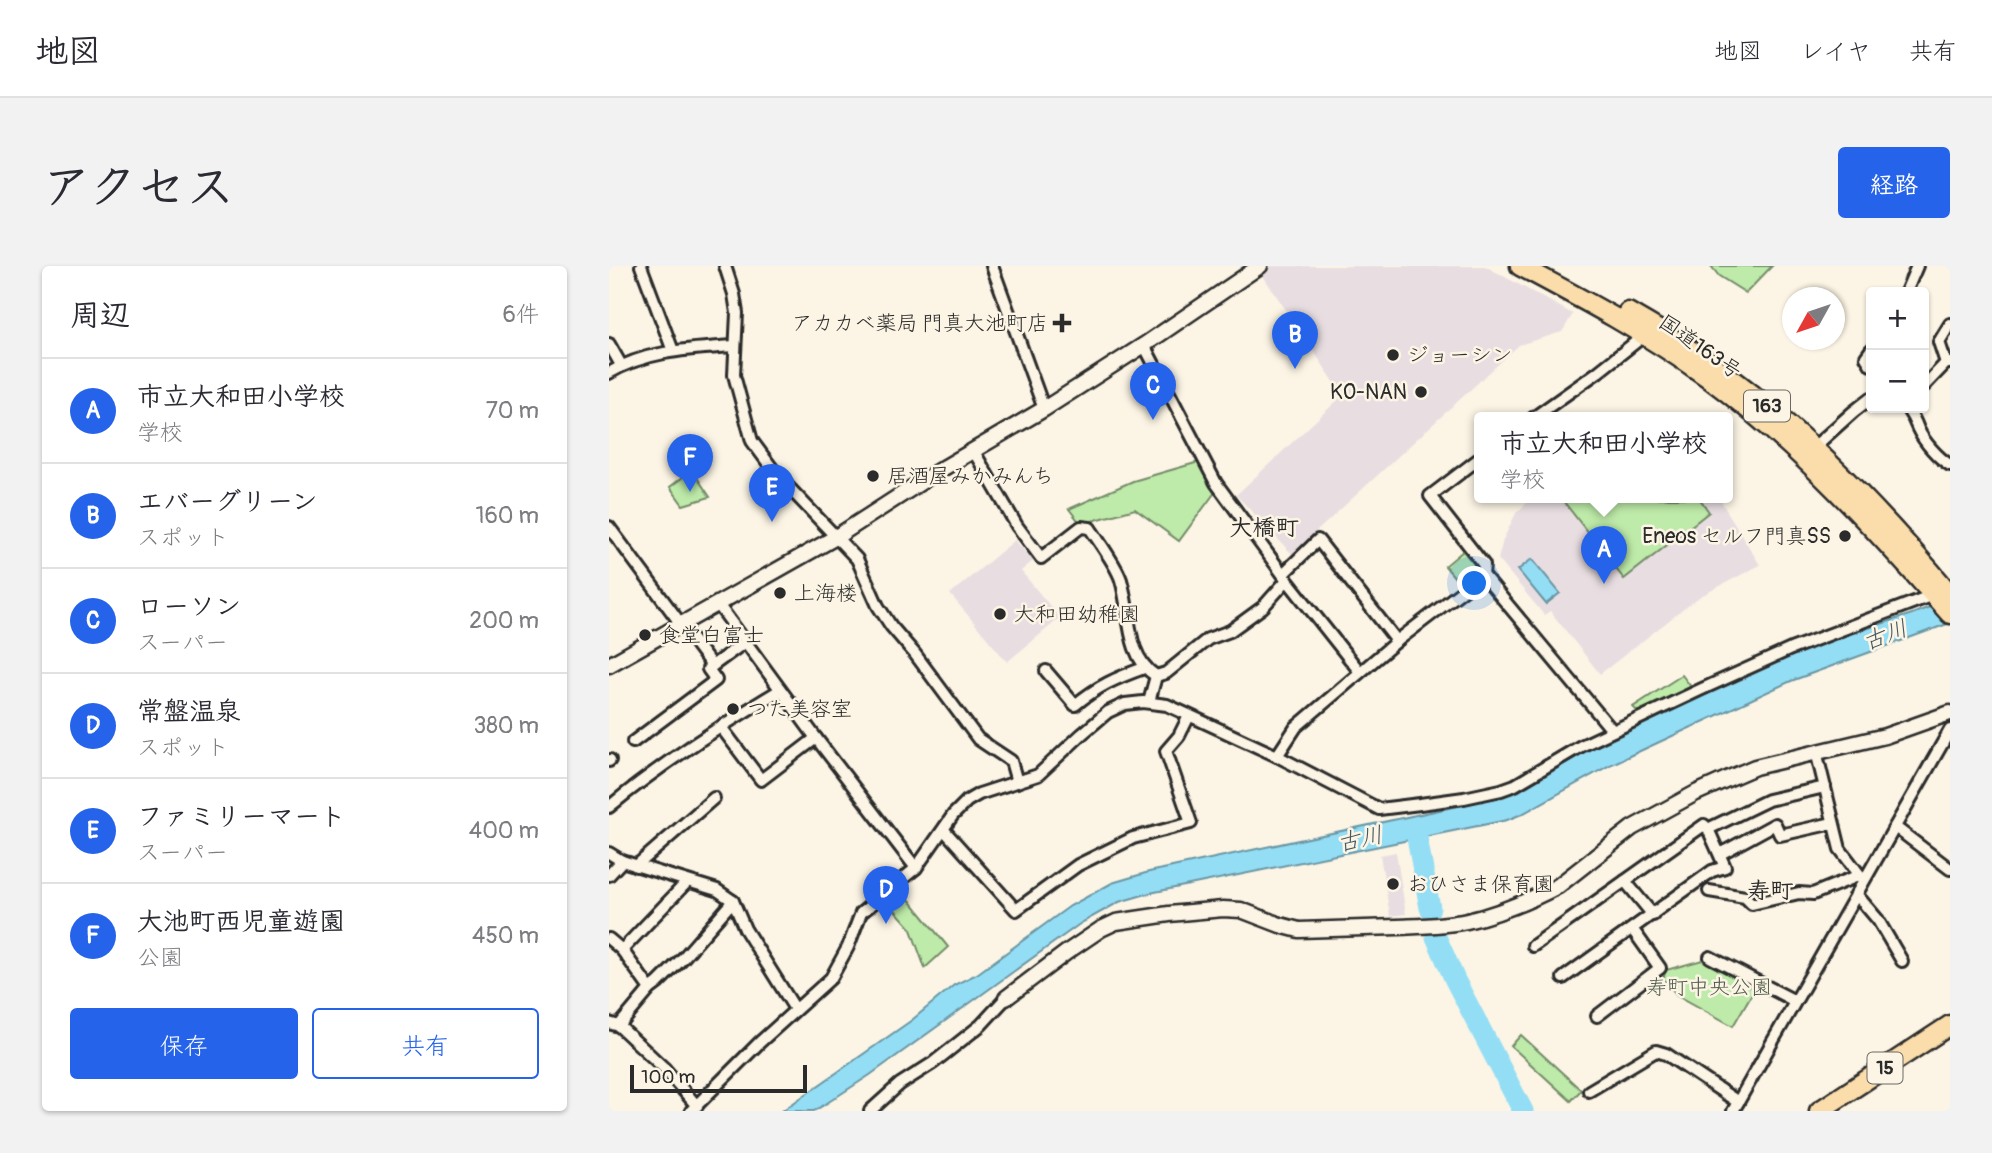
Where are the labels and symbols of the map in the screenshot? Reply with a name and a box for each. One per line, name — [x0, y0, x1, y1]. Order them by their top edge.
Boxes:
north arrow — [1782, 287, 1845, 350]
street label: 国道163号 — [1653, 309, 1747, 385]
place label: アカカベ薬局 門真大池町店 — [791, 310, 1048, 337]
pin: B — [1272, 311, 1318, 369]
marker: アカカベ薬局 門真大池町店 — [1054, 315, 1070, 331]
place label: ジョーシン — [1407, 342, 1512, 369]
marker: ジョーシン — [1385, 347, 1401, 363]
pin: C — [1130, 362, 1176, 420]
place label: KO-NAN — [1330, 379, 1407, 406]
marker: KO-NAN — [1413, 384, 1429, 400]
road number: 163 — [1744, 390, 1790, 422]
pin: F — [667, 434, 713, 492]
place label: 居酒屋みかみんち — [887, 463, 1054, 490]
pin: E — [749, 464, 795, 522]
marker: 居酒屋みかみんち — [865, 468, 881, 484]
district label: 大橋町 — [1230, 513, 1299, 542]
place label: Eneos セルフ門真SS — [1642, 523, 1831, 550]
pin: A — [1581, 526, 1627, 584]
marker: Eneos セルフ門真SS — [1837, 528, 1853, 544]
your location — [1457, 566, 1491, 600]
place label: 上海楼 — [794, 580, 857, 607]
marker: 上海楼 — [772, 585, 788, 601]
place label: 大和田幼稚園 — [1014, 601, 1140, 628]
marker: 大和田幼稚園 — [992, 606, 1008, 622]
water label: 古川 — [1858, 614, 1912, 656]
place label: 食堂白富士 — [659, 622, 764, 649]
marker: 食堂白富士 — [637, 627, 653, 643]
place label: つた美容室 — [747, 696, 852, 723]
marker: つた美容室 — [725, 701, 741, 717]
water label: 古川 — [1334, 820, 1386, 858]
pin: D — [863, 866, 909, 924]
place label: おひさま保育園 — [1407, 871, 1554, 898]
marker: おひさま保育園 — [1385, 876, 1401, 892]
district label: 寿町 — [1747, 876, 1793, 905]
park label: 寿町中央公園 — [1646, 974, 1772, 1001]
road number: 15 — [1867, 1052, 1903, 1084]
scale bar — [630, 1062, 807, 1094]

